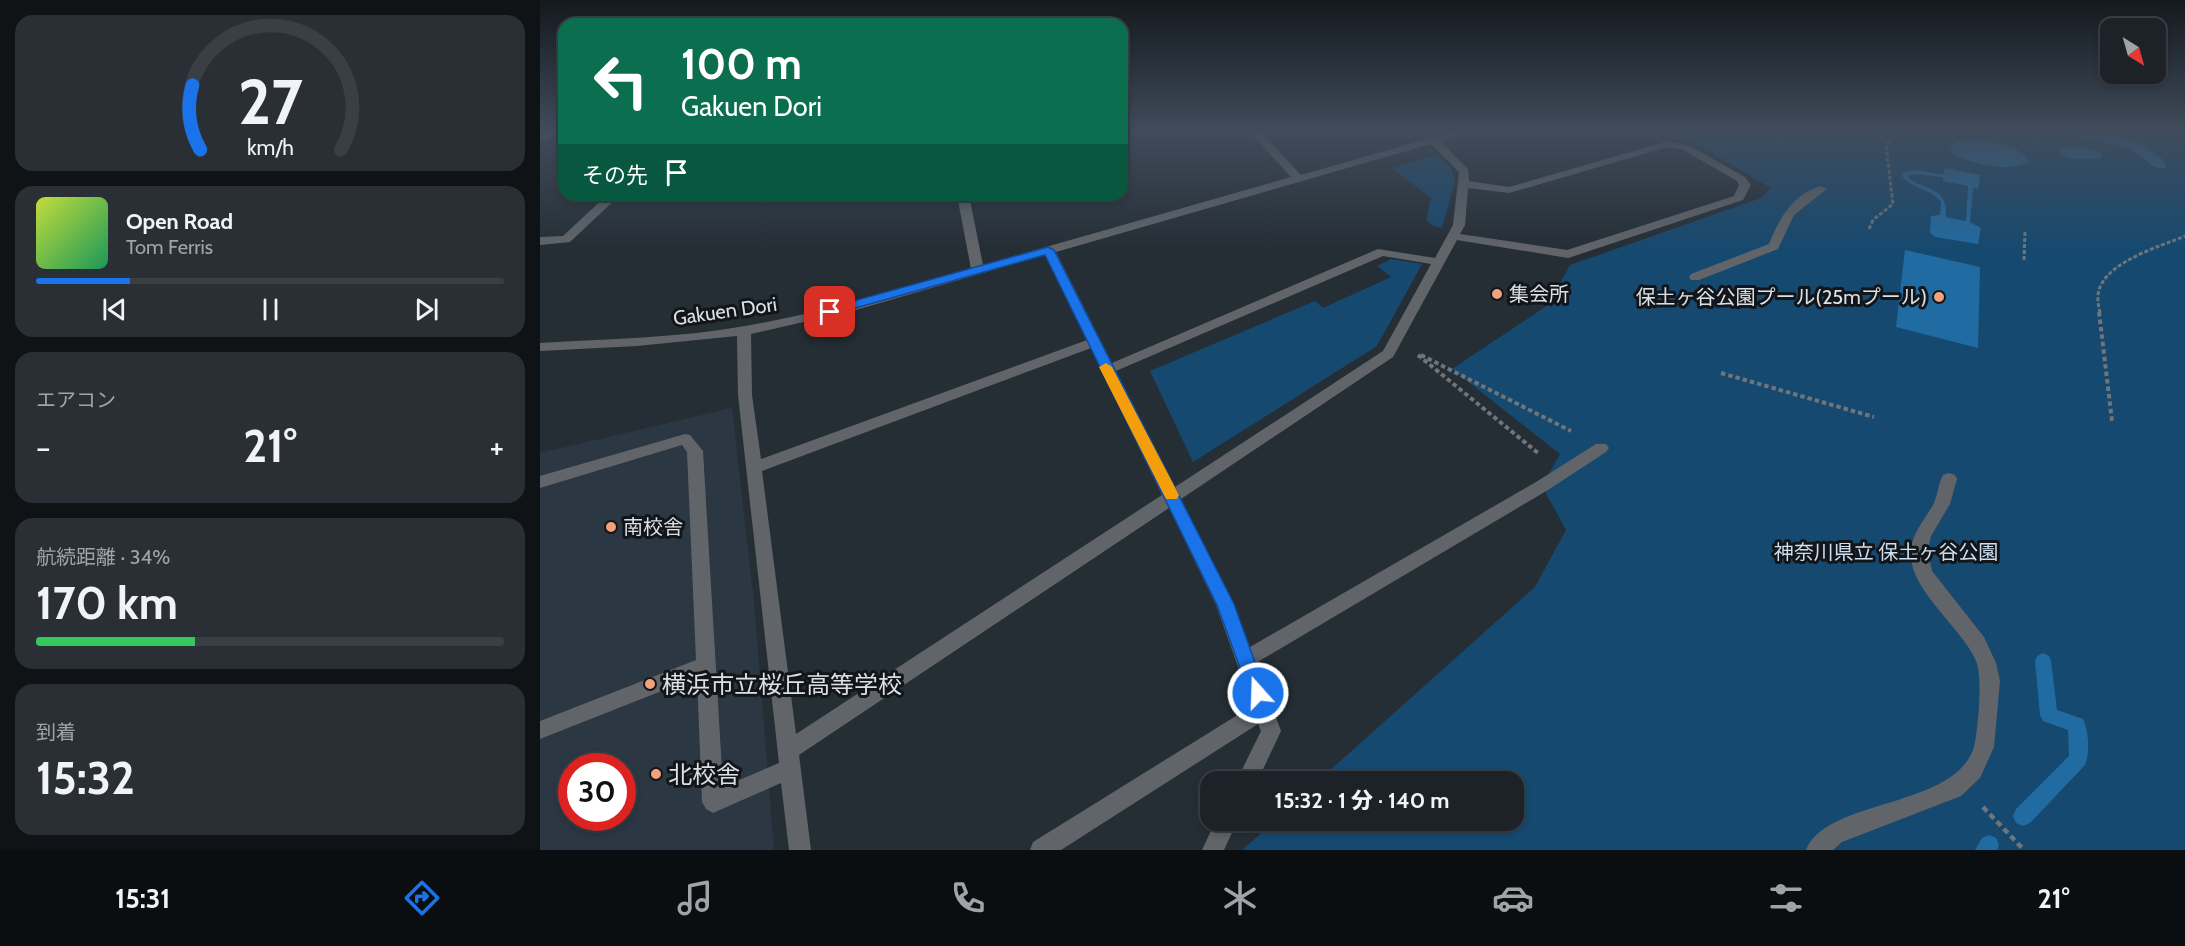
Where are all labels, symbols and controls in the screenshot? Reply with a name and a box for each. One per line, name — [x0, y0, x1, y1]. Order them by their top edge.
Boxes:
north arrow — [2100, 18, 2166, 84]
map controls — [2100, 18, 2166, 84]
text: 100 m — [681, 38, 802, 90]
icon: left — [582, 42, 660, 120]
text: 27 — [238, 64, 303, 140]
text: Gakuen Dori — [681, 90, 822, 123]
text: km/h — [247, 134, 293, 160]
icon: arrive — [660, 156, 693, 189]
text: その先 — [582, 162, 648, 189]
text: Open Road — [126, 208, 233, 235]
text: Tom Ferris — [126, 235, 213, 259]
place label: 集会所 — [1509, 282, 1569, 306]
place label: 保土ヶ谷公園プール(25mプール) — [1636, 285, 1927, 309]
pin — [804, 286, 855, 337]
marker: 集会所 — [1490, 287, 1504, 301]
marker: 保土ヶ谷公園プール(25mプール) — [1932, 290, 1946, 304]
street label: Gakuen Dori — [672, 292, 778, 330]
icon: previous — [98, 293, 131, 326]
icon: pause — [254, 293, 287, 326]
icon: next — [410, 293, 443, 326]
icon: arrive — [813, 295, 846, 328]
text: エアコン — [36, 388, 116, 412]
text: 21° — [243, 419, 297, 473]
text: − — [36, 427, 51, 467]
text: + — [489, 427, 504, 467]
place label: 南校舎 — [623, 515, 683, 539]
marker: 南校舎 — [604, 520, 618, 534]
park label: 神奈川県立 保土ヶ谷公園 — [1774, 540, 1998, 564]
text: 航続距離 · 34% — [36, 545, 170, 569]
text: 170 km — [36, 576, 178, 630]
position arrow — [1226, 661, 1290, 725]
place label: 横浜市立桜丘高等学校 — [662, 670, 902, 699]
marker: 横浜市立桜丘高等学校 — [643, 677, 657, 691]
text: 到着 — [36, 720, 76, 744]
text: 15:32 — [36, 751, 135, 805]
speed limit sign: 30 — [558, 753, 636, 831]
place label: 北校舎 — [668, 760, 740, 789]
marker: 北校舎 — [649, 767, 663, 781]
text: 15:32 · 1 分 · 140 m — [1275, 787, 1449, 814]
icon: directions — [401, 877, 443, 919]
icon: music — [674, 877, 716, 919]
icon: phone — [947, 877, 989, 919]
icon: climate — [1219, 877, 1261, 919]
icon: car — [1492, 877, 1534, 919]
icon: filters — [1765, 877, 1807, 919]
text: 15:31 — [115, 882, 170, 915]
text: 21° — [2037, 882, 2070, 915]

